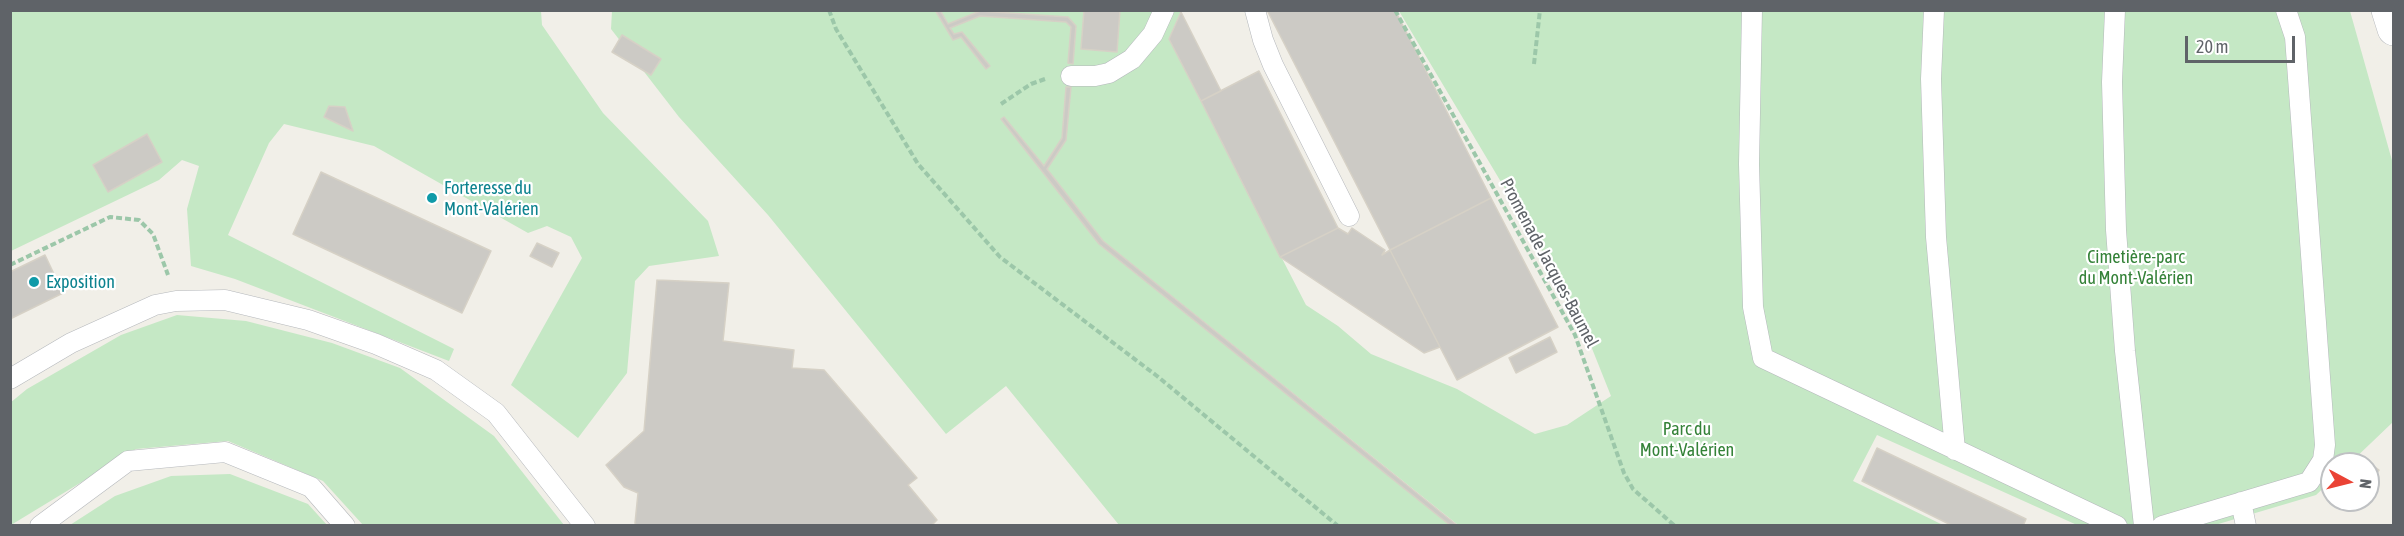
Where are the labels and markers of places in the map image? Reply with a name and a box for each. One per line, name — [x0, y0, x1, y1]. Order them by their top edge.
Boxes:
place label: Forteresse du Mont-Valérien — [444, 177, 539, 219]
marker: Forteresse du Mont-Valérien — [425, 191, 439, 205]
place label: Exposition — [46, 271, 115, 293]
marker: Exposition — [27, 275, 41, 289]

